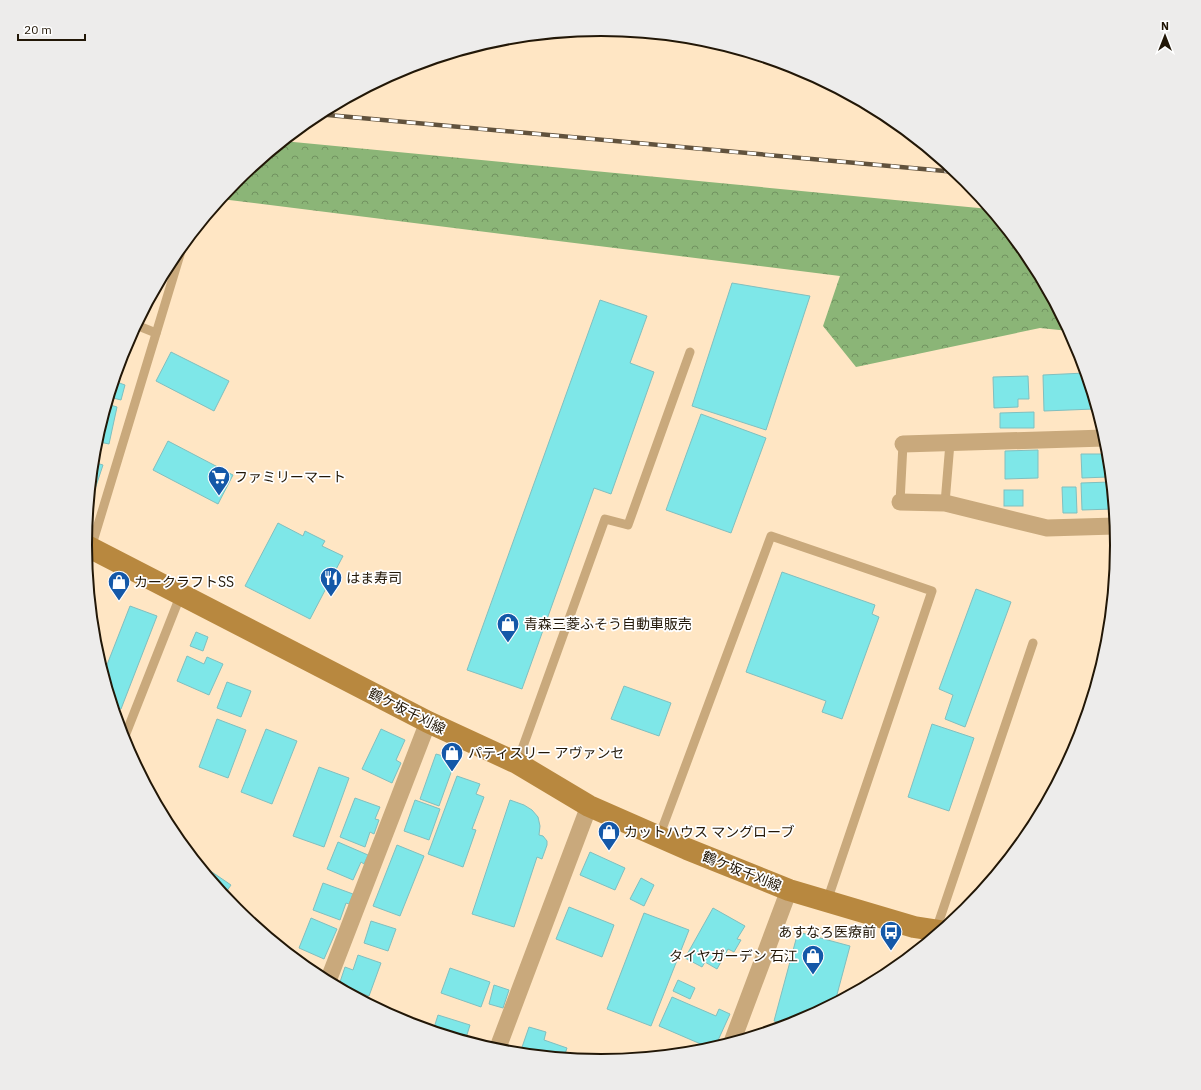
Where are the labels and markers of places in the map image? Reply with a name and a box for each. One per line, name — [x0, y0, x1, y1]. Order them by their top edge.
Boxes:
supermarket icon: ファミリーマート — [206, 464, 232, 497]
place label: ファミリーマート — [234, 468, 346, 486]
restaurant icon: はま寿司 — [318, 565, 344, 598]
shop icon: カークラフトSS — [106, 569, 132, 602]
place label: はま寿司 — [346, 569, 402, 587]
place label: カークラフトSS — [134, 573, 234, 591]
shop icon: 青森三菱ふそう自動車販売 — [495, 611, 521, 644]
place label: 青森三菱ふそう自動車販売 — [524, 615, 692, 633]
shop icon: パティスリー アヴァンセ — [439, 740, 465, 773]
place label: パティスリー アヴァンセ — [468, 744, 624, 762]
shop icon: カットハウス マングローブ — [596, 819, 622, 852]
place label: カットハウス マングローブ — [624, 823, 794, 841]
bus stop icon: あすなろ医療前 — [878, 919, 904, 952]
place label: あすなろ医療前 — [778, 923, 876, 941]
shop icon: タイヤガーデン 石江 — [800, 943, 826, 976]
place label: タイヤガーデン 石江 — [669, 947, 798, 965]

